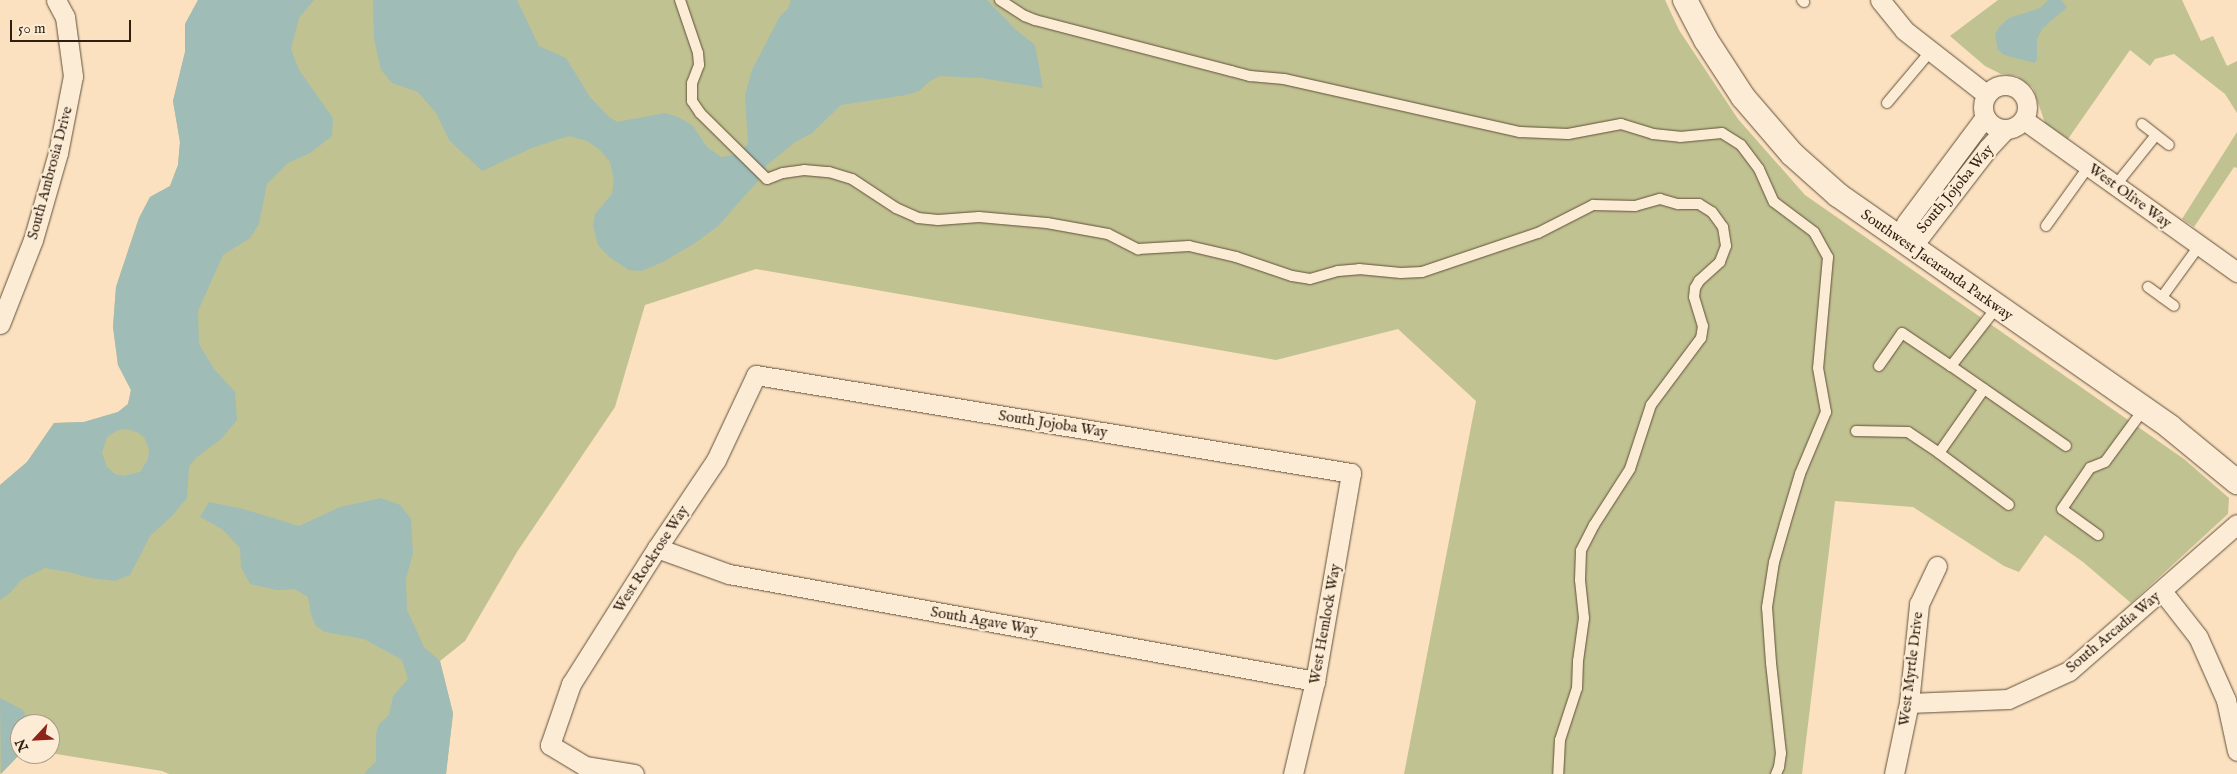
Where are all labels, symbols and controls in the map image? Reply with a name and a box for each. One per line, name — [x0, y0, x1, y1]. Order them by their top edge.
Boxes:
scale bar — [12, 10, 134, 42]
text: 50 m — [18, 19, 46, 38]
street label: South Ambrosia Drive — [24, 104, 76, 242]
street label: South Jojoba Way — [1913, 141, 1997, 237]
street label: West Olive Way — [2085, 160, 2175, 232]
street label: Southwest Jacaranda Parkway — [1857, 206, 2017, 324]
street label: South Jojoba Way — [997, 406, 1109, 442]
street label: West Rockrose Way — [610, 502, 692, 616]
street label: West Hemlock Way — [1306, 562, 1344, 686]
street label: South Arcadia Way — [2062, 587, 2164, 677]
street label: South Agave Way — [929, 603, 1039, 639]
street label: West Myrtle Drive — [1895, 611, 1927, 727]
north arrow — [10, 714, 60, 764]
text: N — [12, 736, 33, 754]

